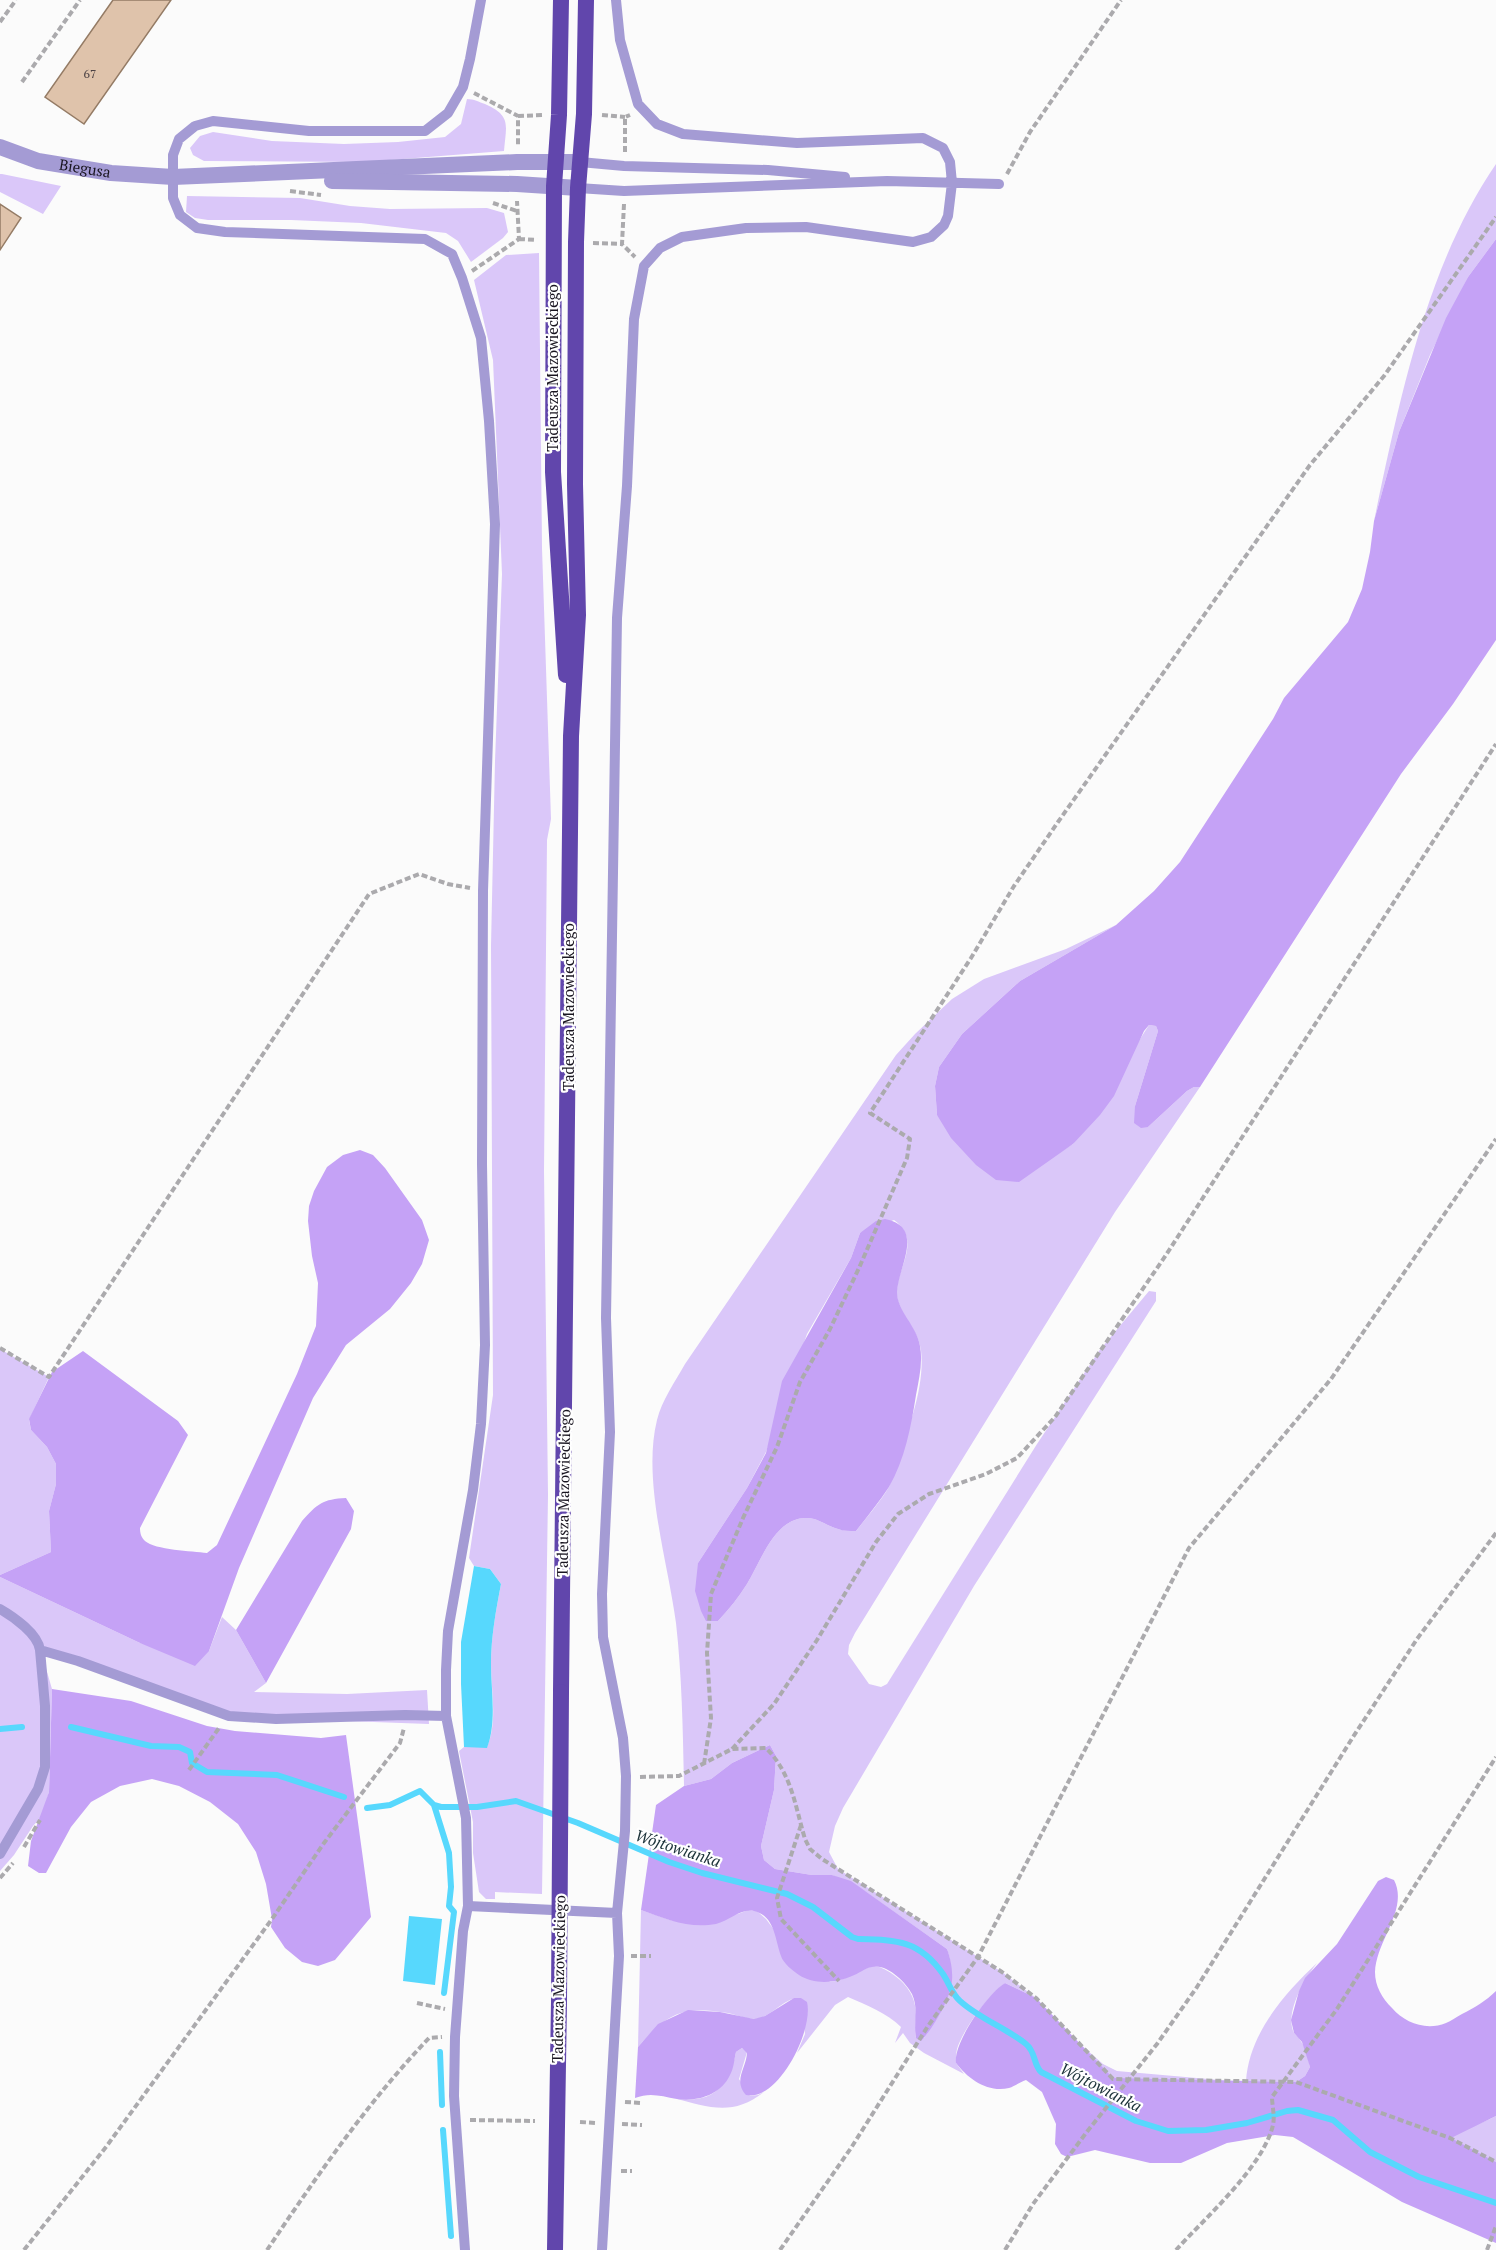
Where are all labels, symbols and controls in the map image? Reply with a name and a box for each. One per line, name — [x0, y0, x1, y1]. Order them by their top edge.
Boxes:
house number: 67 — [84, 66, 96, 81]
street label: Biegusa — [58, 154, 113, 182]
street label: Tadeusza Mazowieckiego — [542, 284, 562, 452]
street label: Tadeusza Mazowieckiego — [558, 923, 578, 1091]
street label: Tadeusza Mazowieckiego — [552, 1409, 574, 1577]
water label: Wójtowianka — [632, 1824, 724, 1872]
street label: Tadeusza Mazowieckiego — [547, 1895, 569, 2063]
water label: Wójtowianka — [1056, 2057, 1146, 2117]

